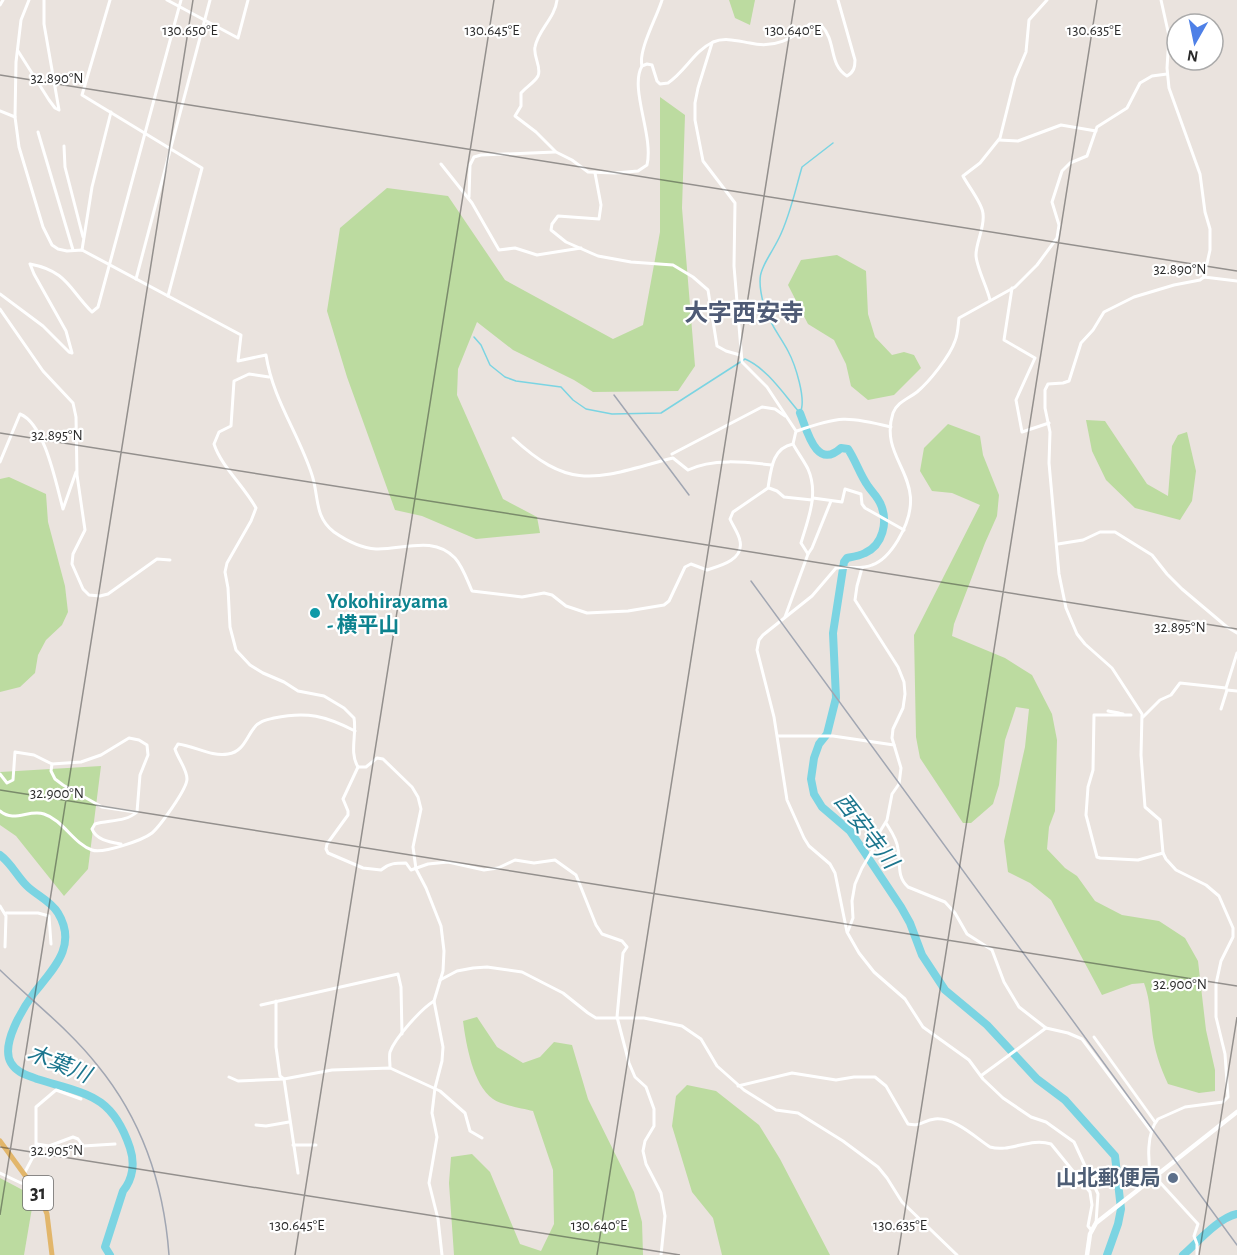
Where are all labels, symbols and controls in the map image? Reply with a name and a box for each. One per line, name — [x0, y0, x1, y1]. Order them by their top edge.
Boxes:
north arrow — [1165, 12, 1225, 72]
text: 130.650°E — [162, 23, 218, 38]
text: 130.645°E — [465, 23, 519, 38]
text: 130.640°E — [765, 23, 821, 38]
text: 130.635°E — [1067, 23, 1121, 38]
text: N — [1186, 47, 1200, 65]
text: 32.890°N — [30, 71, 84, 86]
text: 32.890°N — [1153, 262, 1207, 277]
district label: 大字西安寺 — [684, 300, 804, 326]
text: 32.895°N — [31, 428, 83, 443]
place label: Yokohirayama - 横平山 — [327, 591, 448, 636]
marker: Yokohirayama - 横平山 — [308, 606, 322, 620]
text: 32.895°N — [1154, 620, 1206, 635]
text: 32.900°N — [30, 786, 84, 801]
water label: 西安寺川 — [830, 789, 904, 874]
text: 32.900°N — [1153, 977, 1207, 992]
water label: 木葉川 — [24, 1041, 96, 1087]
text: 32.905°N — [31, 1143, 83, 1158]
place label: 山北郵便局 — [1056, 1167, 1161, 1189]
marker: 山北郵便局 — [1166, 1171, 1180, 1185]
road number: 31 — [23, 1176, 53, 1210]
text: 130.645°E — [270, 1218, 324, 1233]
text: 130.640°E — [571, 1218, 627, 1233]
text: 130.635°E — [873, 1218, 927, 1233]

